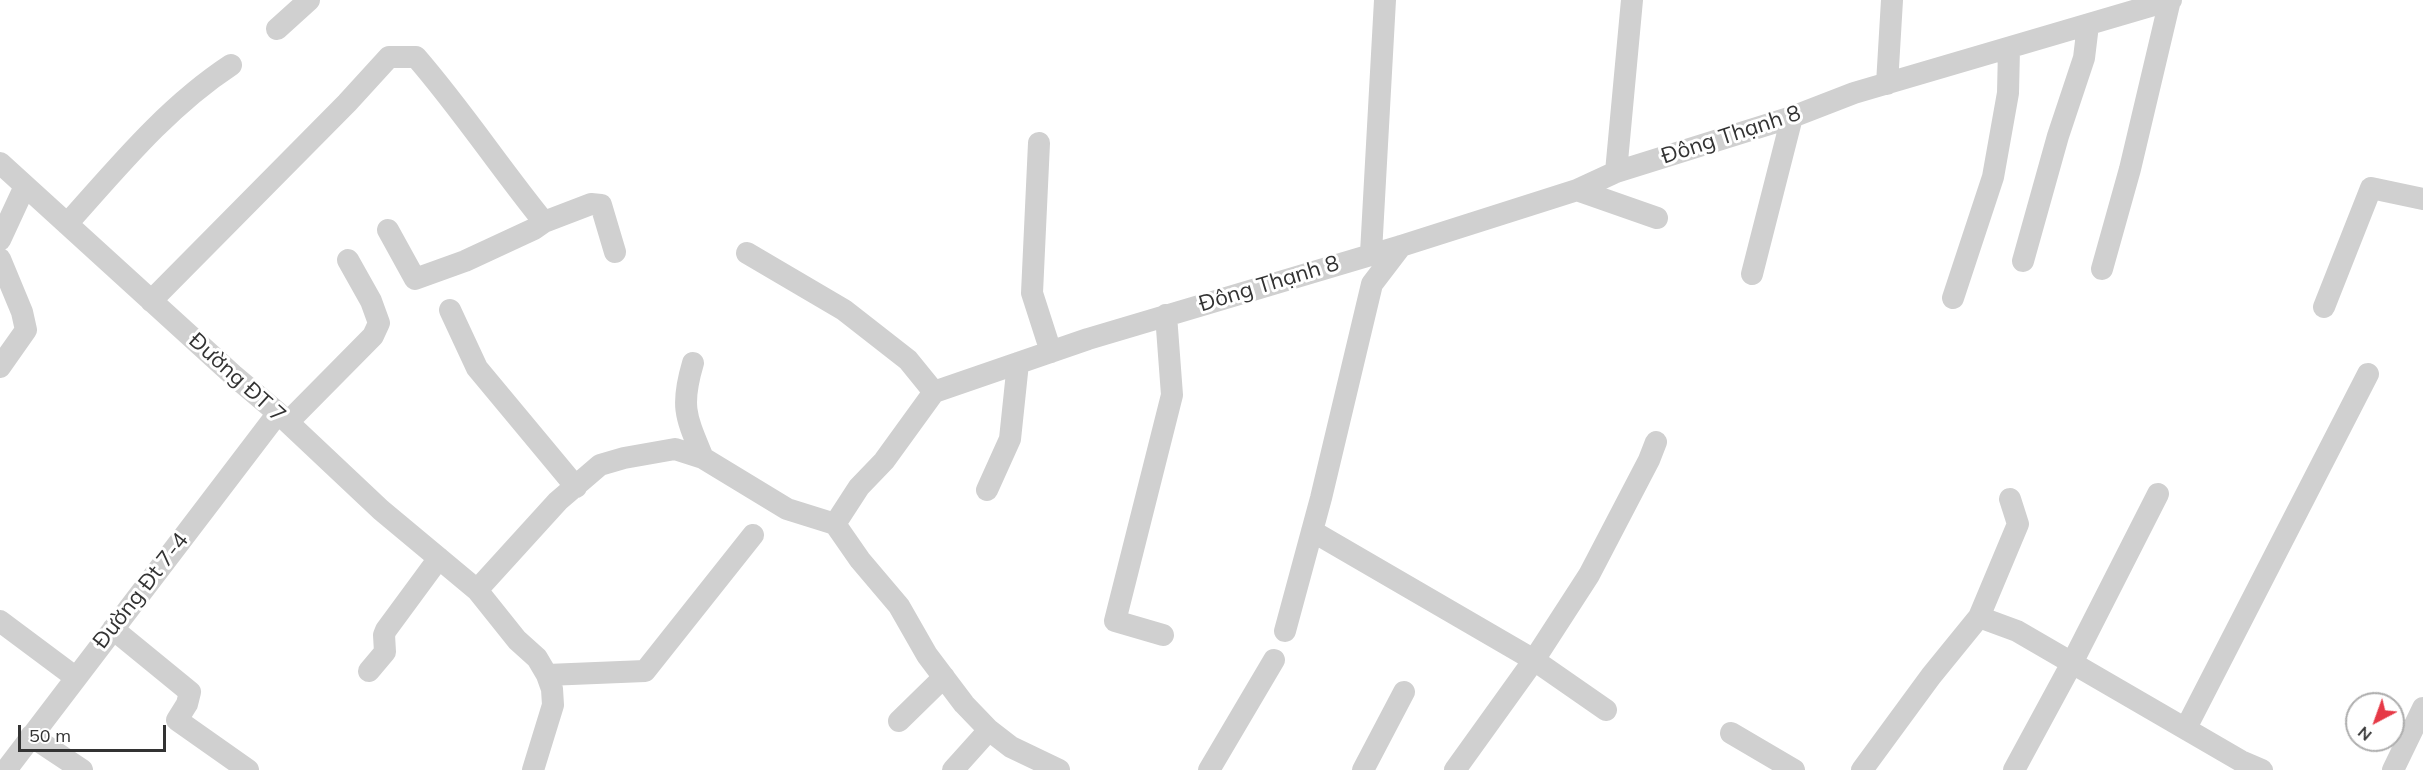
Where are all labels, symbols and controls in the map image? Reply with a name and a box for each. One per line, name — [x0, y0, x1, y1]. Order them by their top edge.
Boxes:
street label: Đông Thạnh 8 — [1658, 100, 1804, 170]
street label: Đông Thạnh 8 — [1196, 250, 1342, 318]
street label: Đường ĐT 7 — [183, 328, 291, 428]
street label: Đường Đt 7-4 — [88, 528, 194, 654]
north arrow — [2345, 692, 2405, 752]
scale bar — [21, 713, 170, 751]
text: N — [2353, 723, 2376, 746]
text: 50 m — [29, 724, 71, 747]

